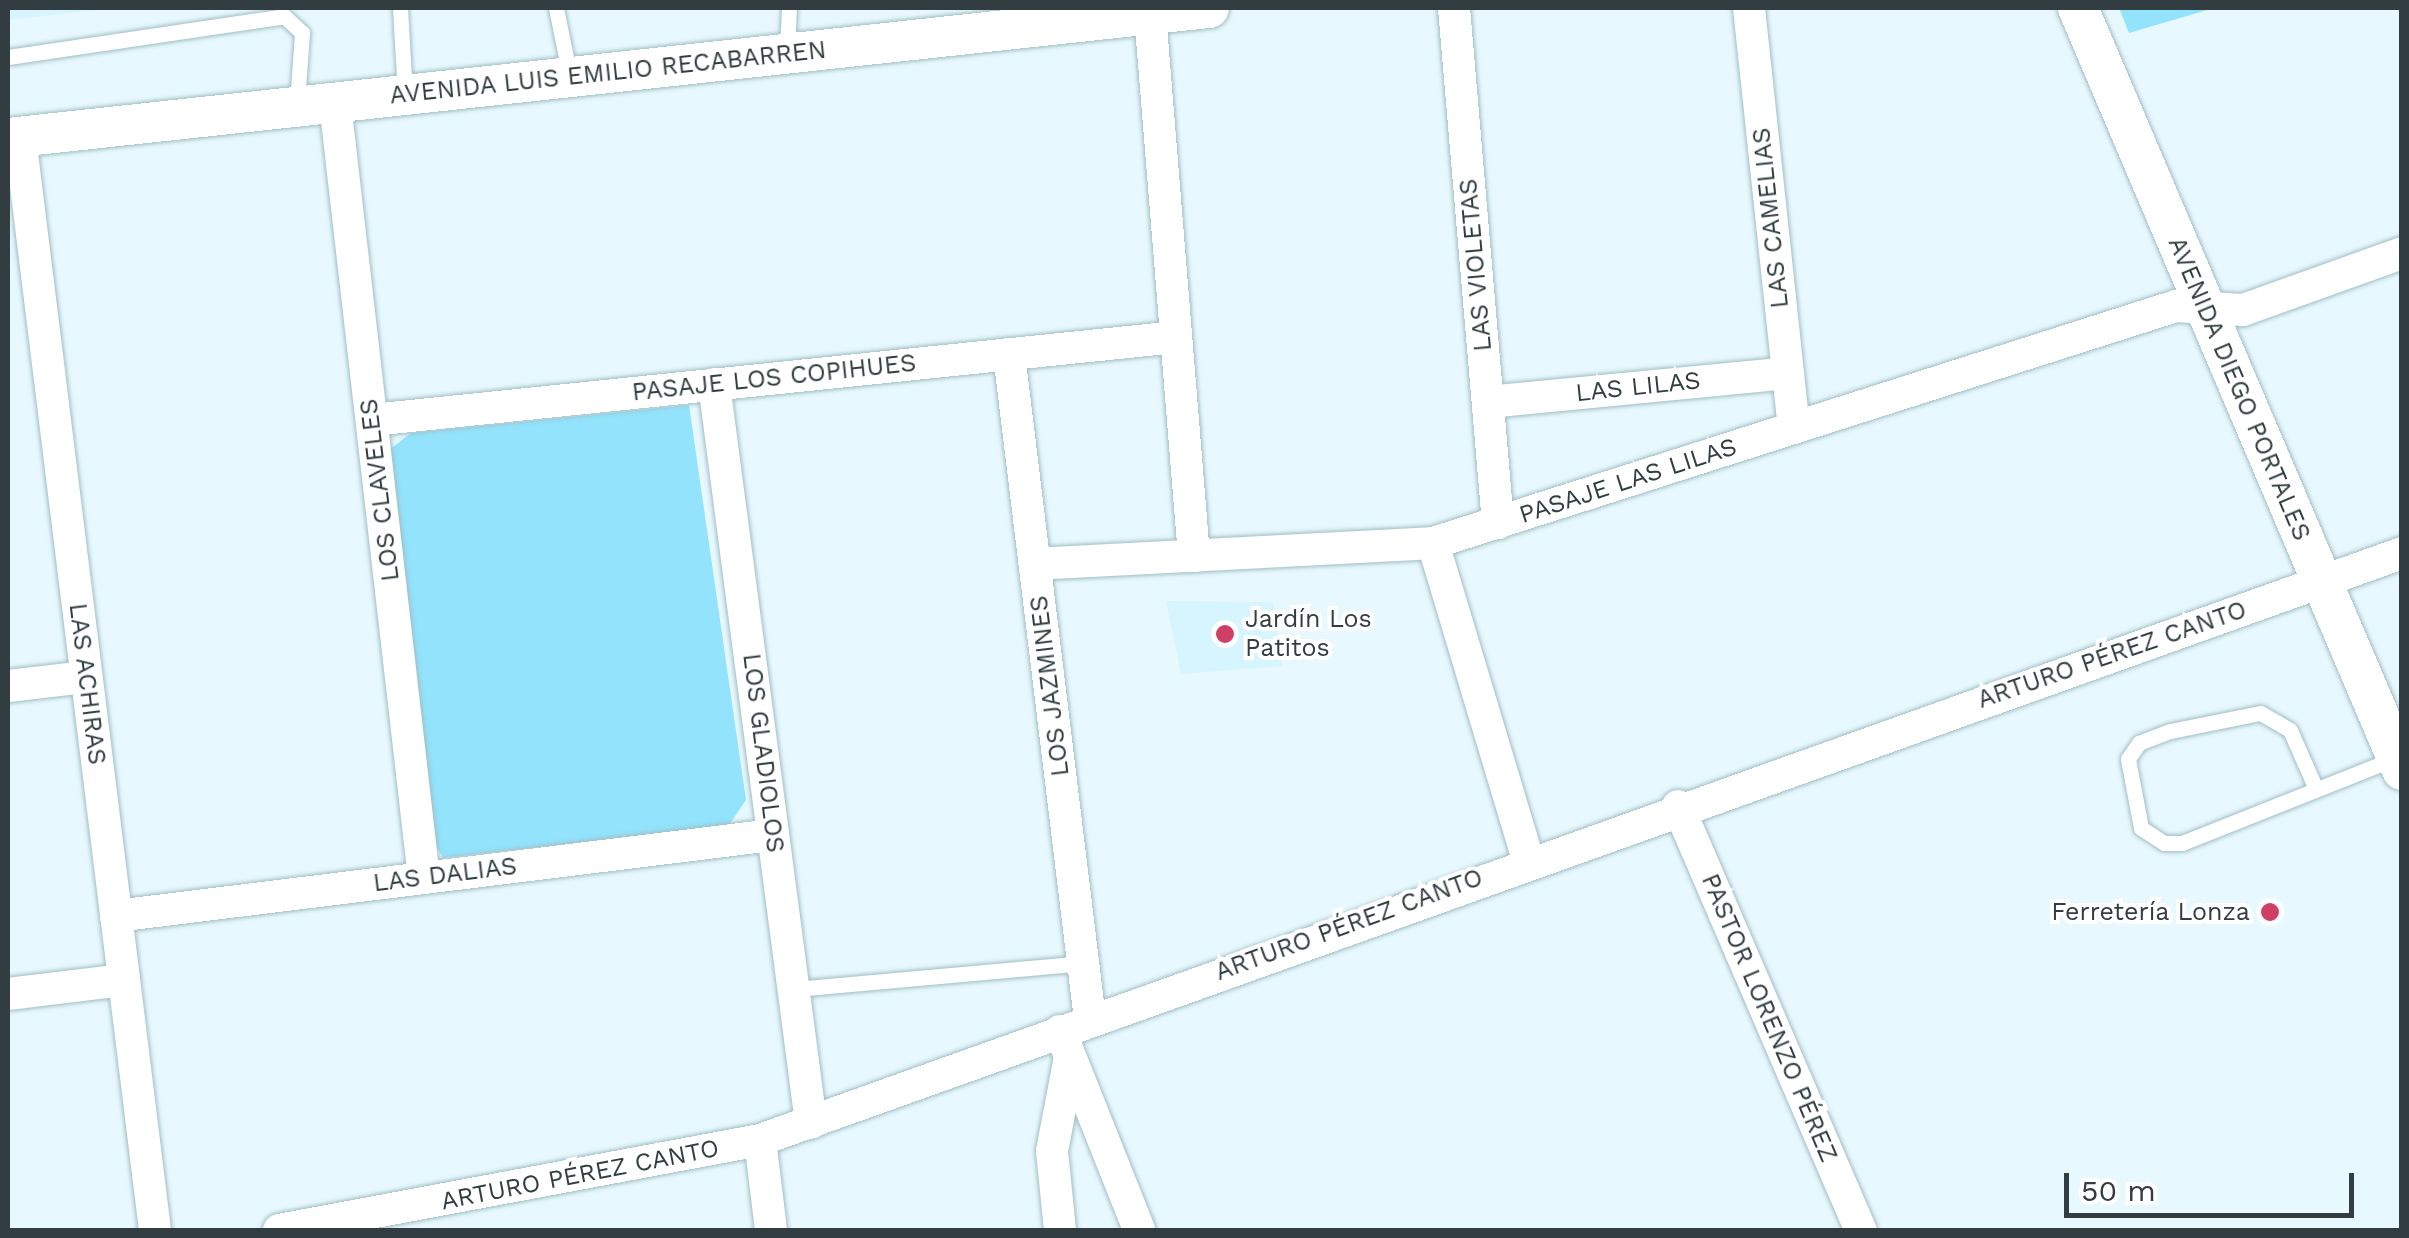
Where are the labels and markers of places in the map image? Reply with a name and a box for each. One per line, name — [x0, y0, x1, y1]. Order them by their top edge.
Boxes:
place label: Jardín Los Patitos — [1245, 605, 1372, 664]
marker: Jardín Los Patitos — [1214, 623, 1236, 645]
place label: Ferretería Lonza — [2051, 897, 2250, 927]
marker: Ferretería Lonza — [2259, 901, 2281, 923]

